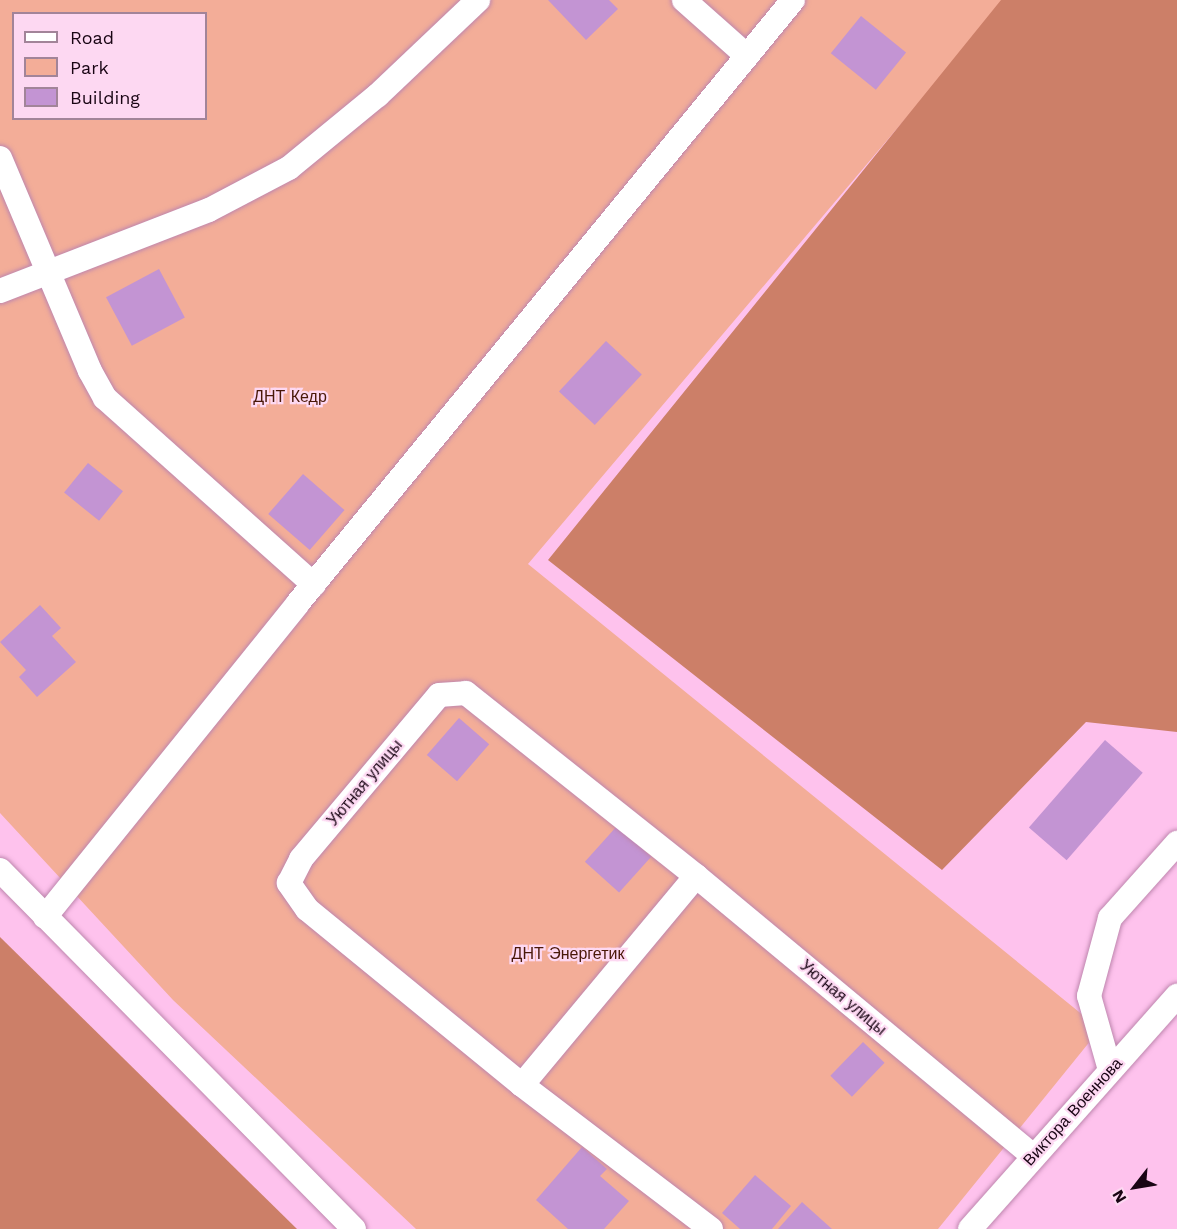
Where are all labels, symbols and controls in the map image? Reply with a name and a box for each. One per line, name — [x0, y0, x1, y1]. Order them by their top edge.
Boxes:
legend — [12, 12, 207, 120]
text: Road — [70, 27, 114, 48]
text: Park — [70, 57, 109, 78]
text: Building — [70, 87, 140, 108]
park label: ДНТ Кедр — [253, 387, 327, 407]
street label: Уютная улицы — [323, 736, 407, 830]
park label: ДНТ Энергетик — [512, 944, 624, 964]
street label: Уютная улицы — [796, 956, 890, 1040]
street label: Виктора Военнова — [1020, 1054, 1126, 1170]
north arrow — [1105, 1157, 1165, 1217]
text: N — [1108, 1187, 1130, 1207]

